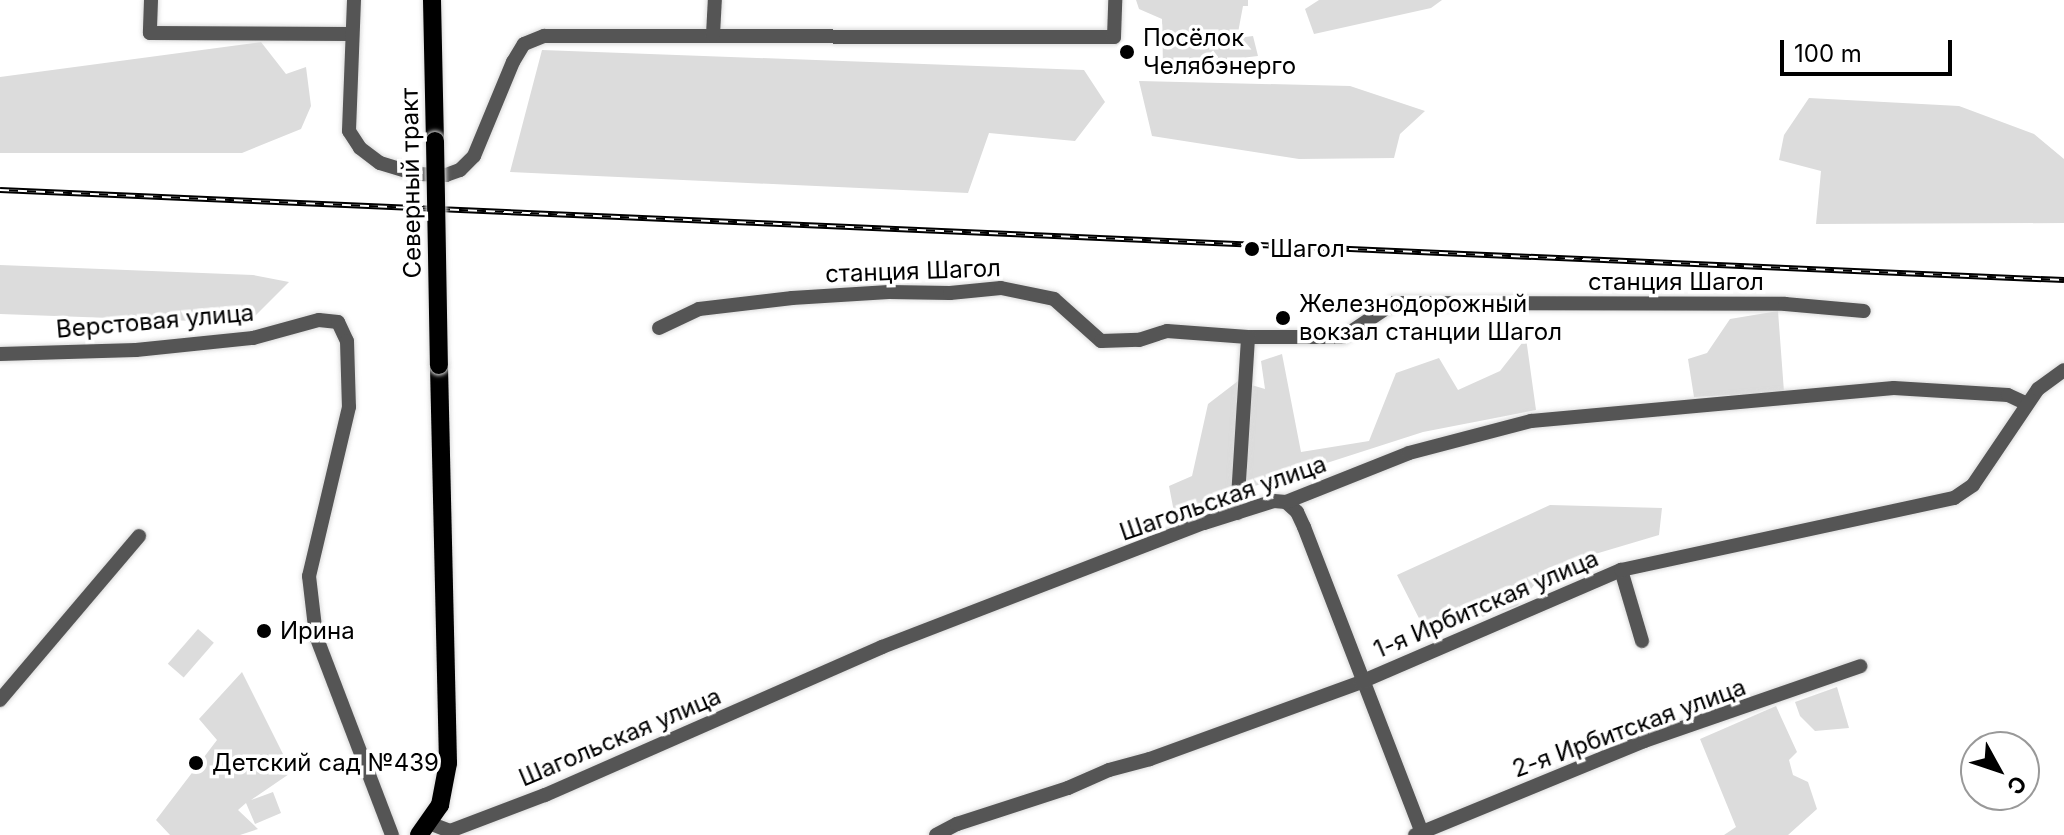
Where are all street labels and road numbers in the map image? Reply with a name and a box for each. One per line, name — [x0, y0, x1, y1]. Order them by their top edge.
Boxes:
street label: Северный тракт — [395, 87, 427, 279]
street label: станция Шагол — [825, 254, 1001, 288]
street label: станция Шагол — [1588, 268, 1764, 296]
street label: Верстовая улица — [55, 298, 255, 344]
street label: Шагольская улица — [1116, 449, 1330, 547]
street label: 1-я Ирбитская улица — [1369, 544, 1603, 664]
street label: 2-я Ирбитская улица — [1508, 672, 1750, 784]
street label: Шагольская улица — [515, 681, 725, 793]

